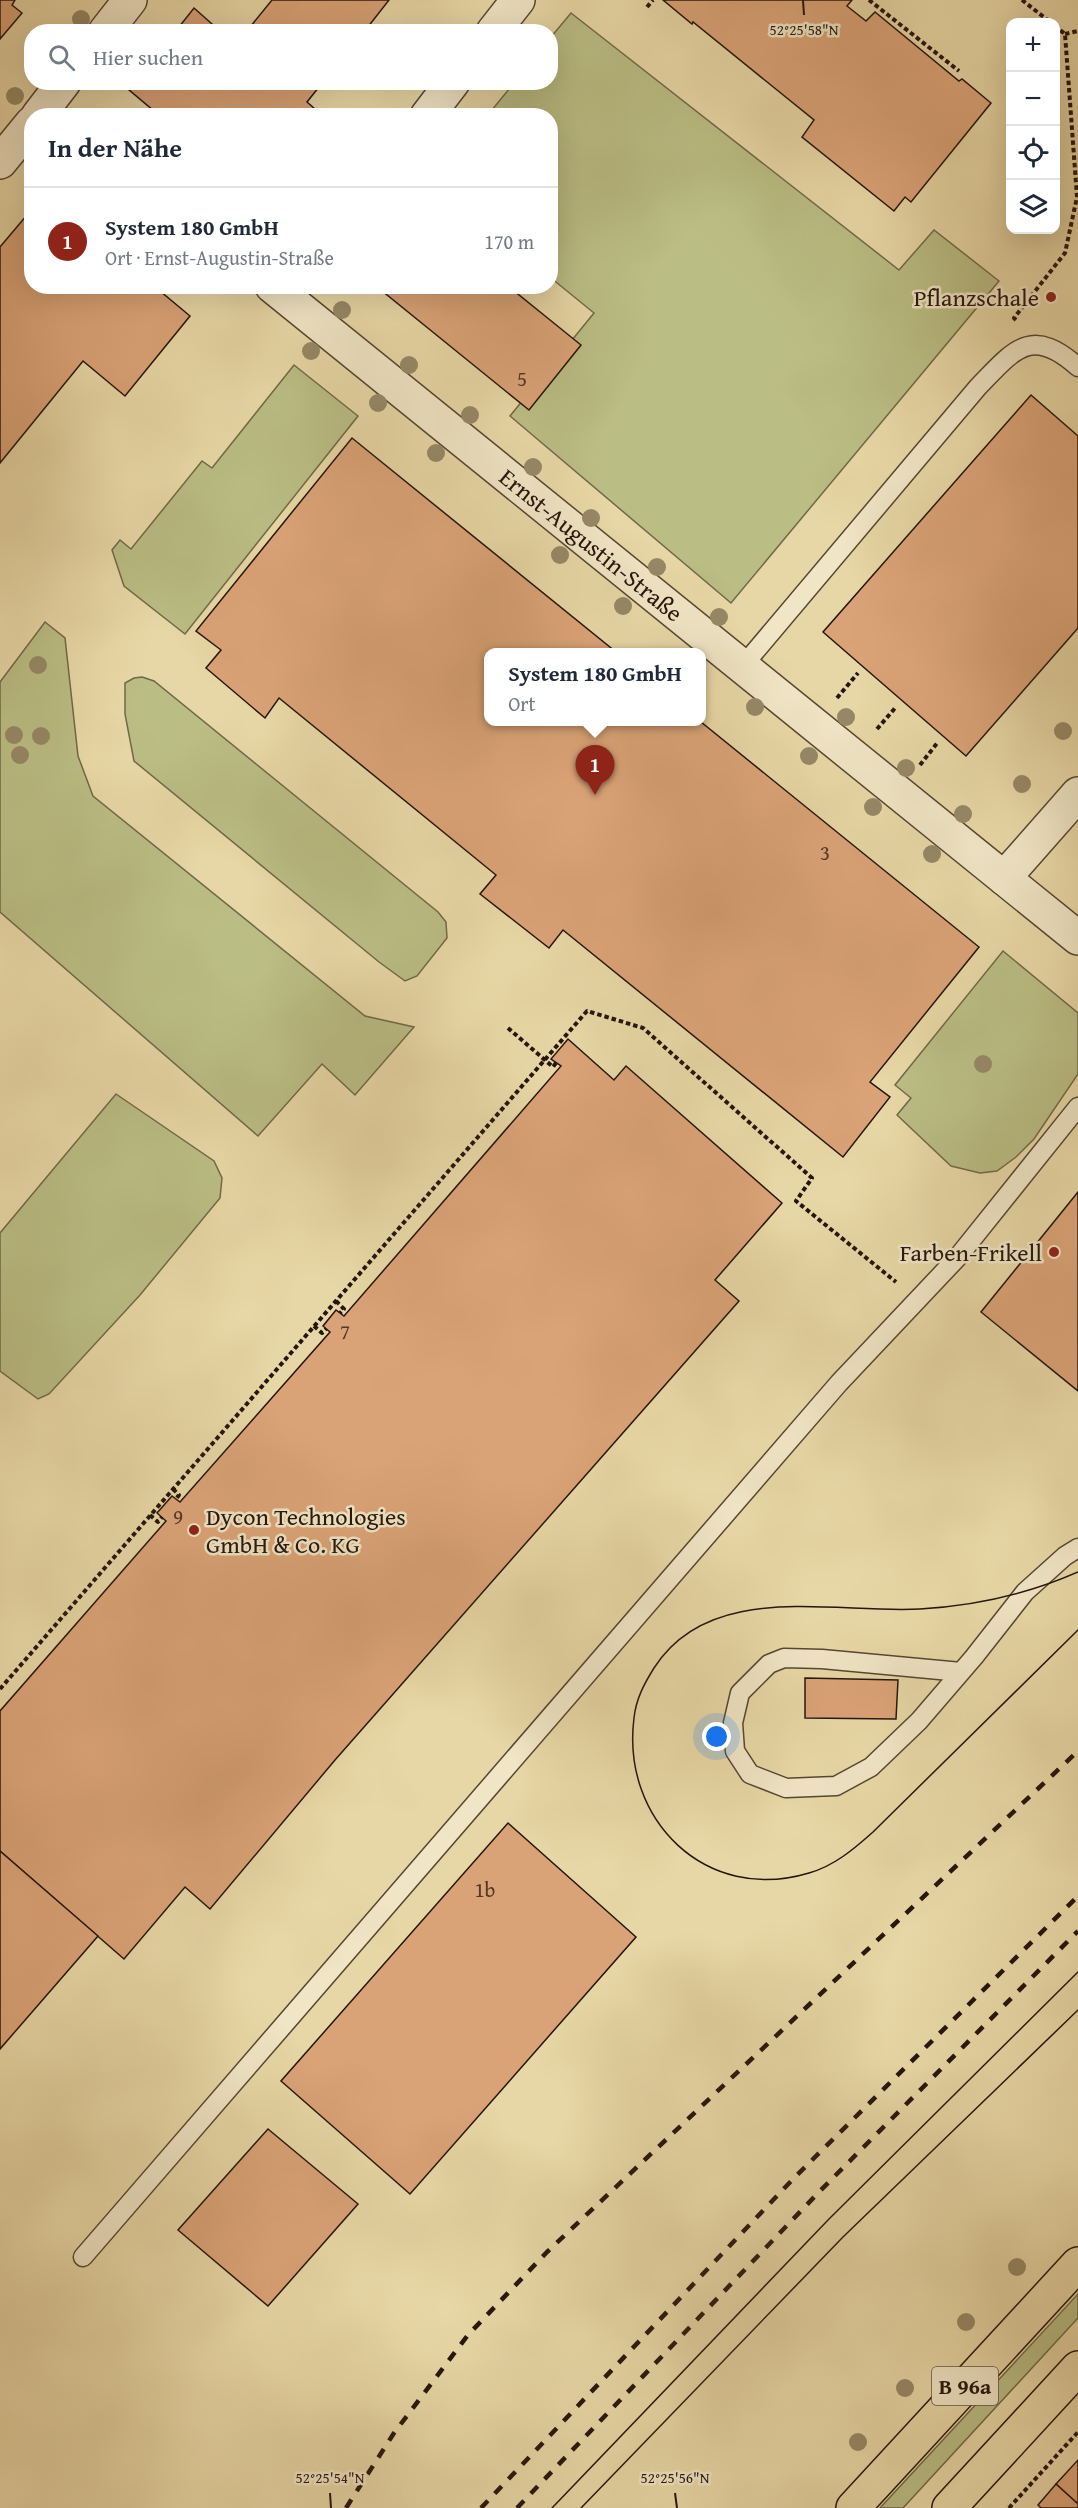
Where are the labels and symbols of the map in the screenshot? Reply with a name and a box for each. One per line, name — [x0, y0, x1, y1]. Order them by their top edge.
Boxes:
text: 52°25'58"N — [770, 19, 839, 40]
place label: Pflanzschale — [914, 280, 1039, 315]
marker: Pflanzschale — [1044, 290, 1058, 304]
house number: 5 — [517, 363, 527, 394]
street label: Ernst-Augustin-Straße — [492, 459, 691, 630]
pin: 1 — [576, 746, 614, 795]
house number: 3 — [820, 837, 830, 868]
place label: Farben-Frikell — [900, 1235, 1042, 1270]
marker: Farben-Frikell — [1047, 1245, 1061, 1259]
house number: 7 — [340, 1316, 350, 1347]
place label: Dycon Technologies GmbH & Co. KG — [206, 1499, 406, 1562]
house number: 9 — [173, 1501, 183, 1532]
marker: Dycon Technologies GmbH & Co. KG — [187, 1523, 201, 1537]
your location — [702, 1722, 731, 1751]
house number: 1b — [475, 1874, 495, 1905]
road number: B 96a — [932, 2367, 998, 2405]
text: 52°25'54"N — [296, 2467, 365, 2488]
text: 52°25'56"N — [641, 2467, 710, 2488]

